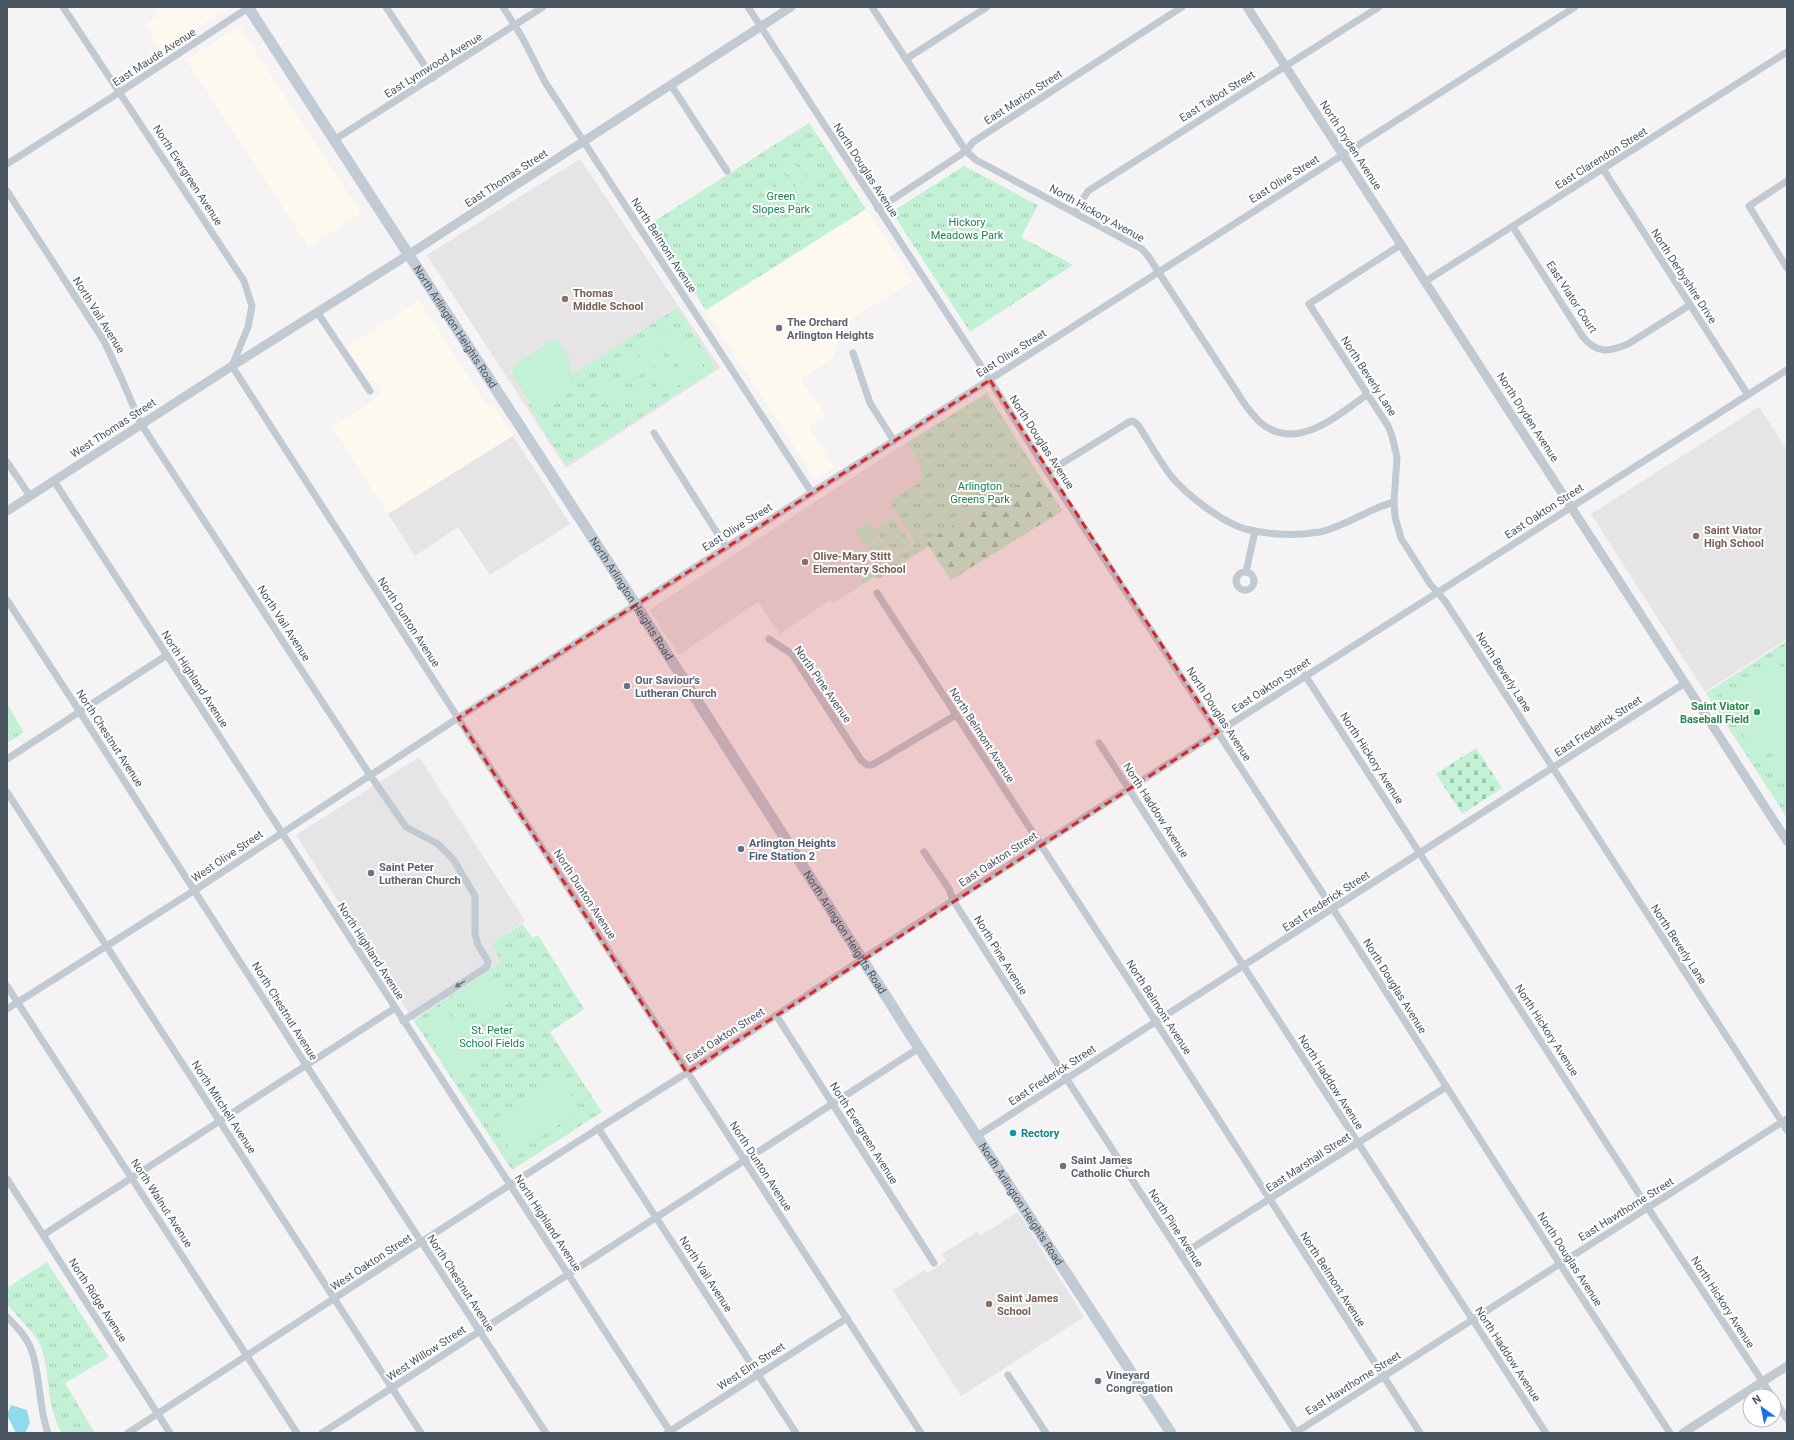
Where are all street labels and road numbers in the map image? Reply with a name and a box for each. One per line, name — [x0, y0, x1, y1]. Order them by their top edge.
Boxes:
street label: East Maude Avenue — [110, 26, 198, 89]
street label: East Lynnwood Avenue — [382, 30, 485, 101]
street label: East Marion Street — [982, 67, 1065, 127]
street label: East Talbot Street — [1177, 68, 1258, 125]
street label: North Dryden Avenue — [1317, 98, 1384, 192]
street label: North Douglas Avenue — [830, 121, 901, 220]
street label: North Evergreen Avenue — [150, 122, 225, 228]
street label: East Clarendon Street — [1553, 125, 1650, 192]
street label: East Thomas Street — [462, 147, 550, 210]
street label: East Olive Street — [1247, 153, 1322, 206]
street label: North Hickory Avenue — [1047, 182, 1147, 245]
street label: North Belmont Avenue — [628, 196, 699, 295]
street label: North Derbyshire Drive — [1648, 227, 1719, 326]
street label: East Viator Court — [1543, 259, 1600, 336]
street label: North Arlington Heights Road — [410, 263, 500, 391]
street label: North Vail Avenue — [70, 275, 127, 356]
street label: East Olive Street — [974, 327, 1049, 380]
street label: North Beverly Lane — [1338, 334, 1399, 419]
street label: North Dryden Avenue — [1494, 370, 1561, 464]
street label: North Douglas Avenue — [1006, 393, 1077, 492]
street label: West Thomas Street — [68, 396, 159, 461]
street label: East Oakton Street — [1503, 481, 1586, 542]
street label: East Olive Street — [700, 501, 775, 554]
street label: North Arlington Heights Road — [587, 535, 675, 663]
street label: North Dunton Avenue — [375, 575, 443, 670]
street label: North Vail Avenue — [254, 583, 313, 664]
street label: North Highland Avenue — [158, 628, 231, 730]
street label: North Beverly Lane — [1473, 630, 1534, 715]
street label: North Pine Avenue — [791, 643, 854, 725]
street label: East Oakton Street — [1230, 655, 1313, 716]
street label: North Douglas Avenue — [1183, 665, 1254, 764]
street label: North Belmont Avenue — [946, 686, 1017, 785]
street label: North Chestnut Avenue — [73, 687, 146, 789]
street label: East Frederick Street — [1552, 693, 1645, 759]
street label: North Hickory Avenue — [1337, 710, 1406, 807]
street label: North Haddow Avenue — [1120, 761, 1191, 860]
street label: West Olive Street — [189, 828, 266, 885]
street label: East Oakton Street — [957, 829, 1040, 890]
street label: North Dunton Avenue — [551, 847, 619, 942]
street label: North Arlington Heights Road — [800, 868, 889, 996]
street label: East Frederick Street — [1280, 868, 1373, 934]
street label: North Highland Avenue — [334, 900, 407, 1002]
street label: North Beverly Lane — [1648, 902, 1709, 987]
street label: North Pine Avenue — [971, 913, 1030, 997]
street label: North Douglas Avenue — [1360, 936, 1429, 1036]
street label: North Belmont Avenue — [1123, 958, 1194, 1057]
street label: North Chestnut Avenue — [249, 960, 320, 1063]
street label: North Hickory Avenue — [1512, 982, 1581, 1079]
street label: East Oakton Street — [684, 1005, 767, 1066]
street label: North Haddow Avenue — [1295, 1033, 1366, 1132]
street label: East Frederick Street — [1006, 1042, 1099, 1108]
street label: North Mitchell Avenue — [189, 1058, 259, 1156]
street label: North Evergreen Avenue — [827, 1080, 900, 1187]
street label: North Dunton Avenue — [727, 1119, 795, 1214]
street label: East Marshall Street — [1263, 1130, 1353, 1195]
street label: North Arlington Heights Road — [976, 1141, 1065, 1268]
street label: North Walnut Avenue — [128, 1156, 195, 1250]
street label: North Highland Avenue — [511, 1172, 584, 1274]
street label: East Hawthorne Street — [1576, 1175, 1677, 1244]
street label: North Pine Avenue — [1145, 1187, 1206, 1270]
street label: North Douglas Avenue — [1534, 1210, 1605, 1309]
street label: North Belmont Avenue — [1297, 1230, 1368, 1329]
street label: West Oakton Street — [328, 1231, 415, 1294]
street label: North Chestnut Avenue — [424, 1232, 497, 1334]
street label: North Vail Avenue — [676, 1234, 735, 1315]
street label: North Hickory Avenue — [1688, 1254, 1757, 1351]
street label: North Ridge Avenue — [66, 1256, 129, 1345]
street label: North Haddow Avenue — [1472, 1305, 1543, 1404]
street label: West Willow Street — [384, 1323, 469, 1384]
street label: West Elm Street — [715, 1340, 788, 1393]
street label: East Hawthorne Street — [1303, 1349, 1404, 1418]

